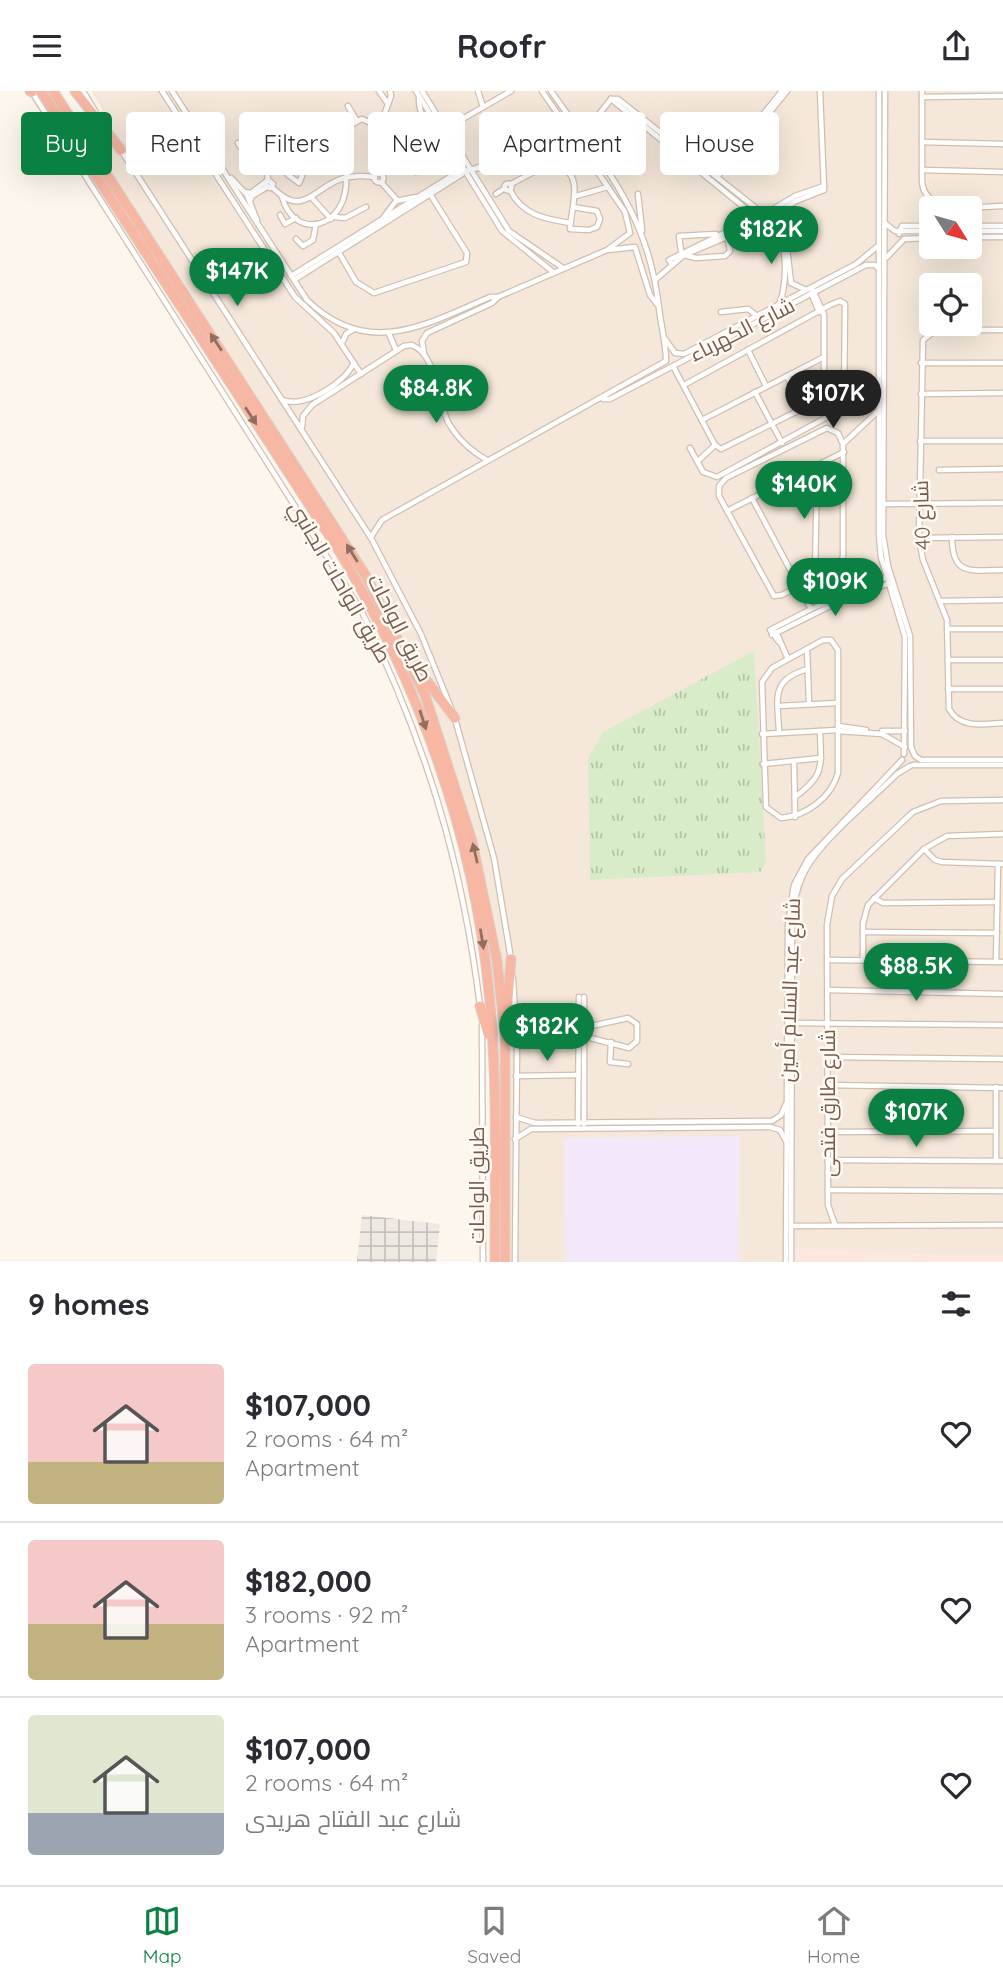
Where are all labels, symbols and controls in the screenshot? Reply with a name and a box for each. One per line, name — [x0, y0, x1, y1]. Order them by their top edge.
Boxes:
text: Roofr — [457, 26, 546, 66]
icon: menu — [28, 27, 66, 65]
icon: share — [937, 27, 975, 65]
chip: Buy — [21, 112, 112, 175]
chip: Rent — [126, 112, 225, 175]
chip: Filters — [239, 112, 354, 175]
chip: New — [368, 112, 465, 175]
chip: Apartment — [479, 112, 646, 175]
chip: House — [660, 112, 779, 175]
north arrow — [919, 196, 982, 259]
map controls — [919, 196, 982, 336]
pin: $182K — [722, 207, 820, 266]
text: $182K — [739, 214, 803, 243]
pin: $147K — [188, 249, 286, 308]
text: $147K — [205, 256, 269, 285]
button: locate — [919, 273, 982, 336]
street label: شارع الكهرباء — [684, 291, 800, 369]
one-way arrow — [209, 332, 222, 351]
pin: $84.8K — [379, 365, 493, 425]
pin: $107K — [784, 371, 882, 430]
text: $84.8K — [399, 373, 473, 402]
text: $107K — [801, 378, 865, 407]
one-way arrow — [245, 406, 258, 425]
pin: $140K — [755, 461, 853, 521]
text: $140K — [771, 469, 837, 498]
street label: شارع 40 — [907, 480, 937, 550]
street label: طريق الواحات الجانبي — [281, 496, 398, 669]
one-way arrow — [346, 544, 359, 563]
pin: $109K — [786, 559, 884, 618]
text: $109K — [803, 566, 867, 595]
street label: طريق الواحات — [362, 569, 439, 686]
one-way arrow — [418, 709, 429, 730]
one-way arrow — [470, 842, 481, 864]
street label: شارع عبد السلام أمين — [773, 897, 807, 1083]
one-way arrow — [477, 928, 488, 950]
pin: $88.5K — [859, 943, 973, 1003]
text: $88.5K — [880, 951, 952, 980]
pin: $182K — [498, 1003, 596, 1063]
text: $182K — [515, 1011, 579, 1040]
street label: شارع طارق فتحى — [814, 1029, 842, 1177]
pin: $107K — [867, 1089, 965, 1149]
text: $107K — [884, 1097, 948, 1126]
street label: طريق الواحات — [463, 1126, 490, 1244]
text: 9 homes — [28, 1285, 150, 1323]
icon: filters — [937, 1285, 975, 1323]
text: $107,000 — [245, 1386, 371, 1424]
icon: home — [84, 1392, 168, 1476]
icon: heart — [937, 1415, 975, 1453]
text: 2 rooms · 64 m² — [245, 1424, 408, 1453]
text: Apartment — [245, 1453, 359, 1482]
text: $182,000 — [245, 1562, 372, 1600]
icon: home — [84, 1568, 168, 1652]
icon: heart — [937, 1591, 975, 1629]
text: 3 rooms · 92 m² — [245, 1600, 408, 1629]
text: Apartment — [245, 1629, 359, 1658]
text: $107,000 — [245, 1730, 371, 1768]
icon: home — [84, 1743, 168, 1827]
icon: heart — [937, 1766, 975, 1804]
text: 2 rooms · 64 m² — [245, 1768, 408, 1797]
text: شارع عبد الفتاح هريدى — [245, 1804, 461, 1833]
tab: Map — [143, 1902, 182, 1968]
tab: Saved — [467, 1902, 521, 1968]
tab: Home — [807, 1902, 860, 1968]

